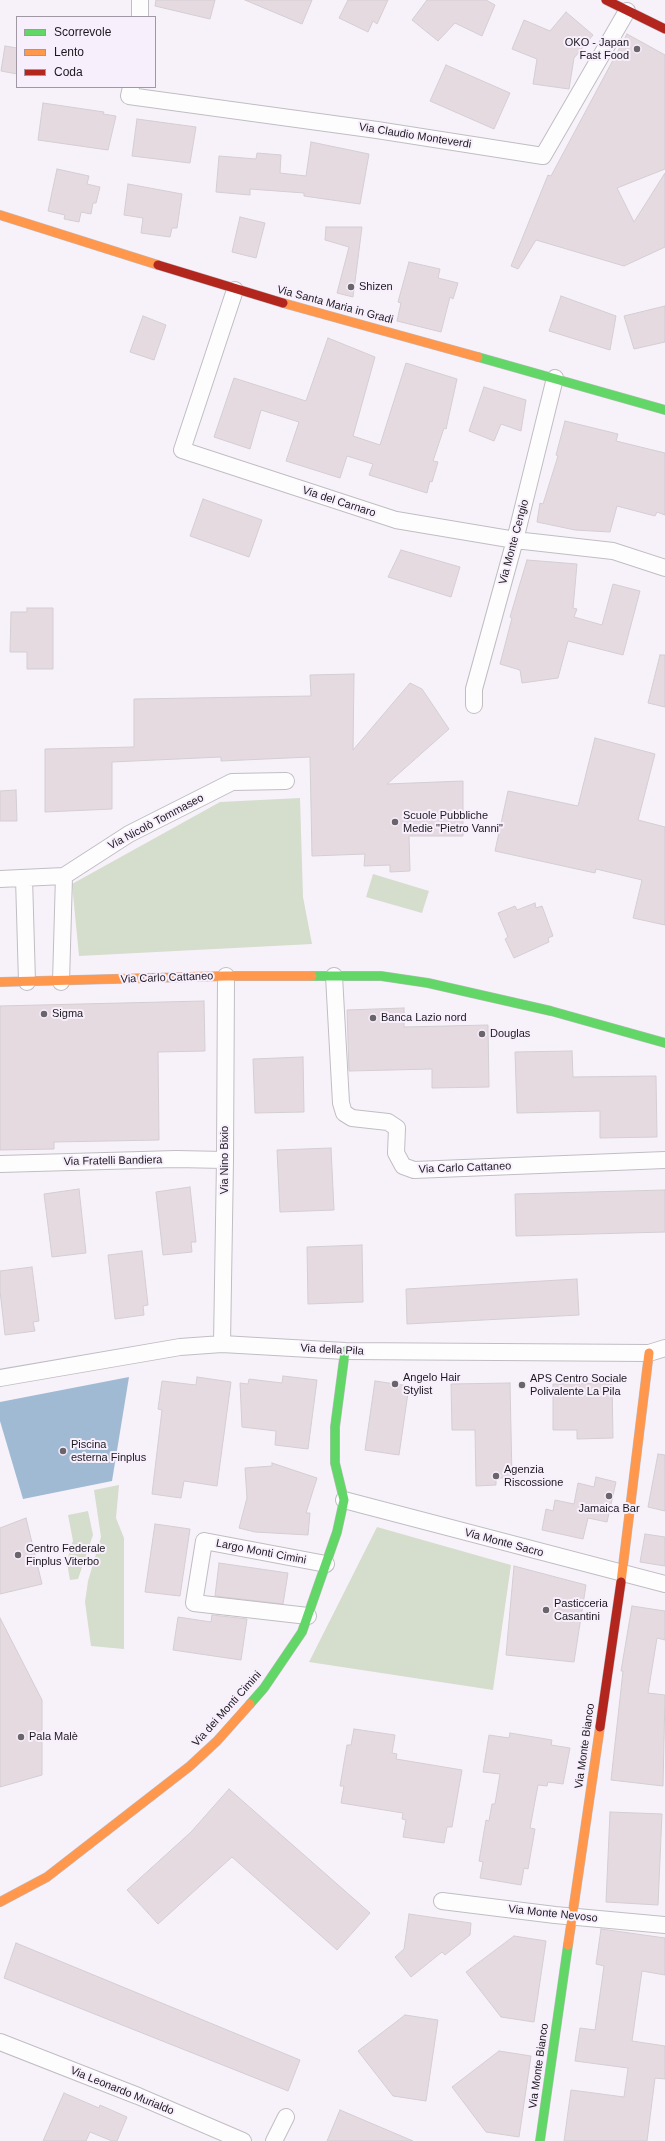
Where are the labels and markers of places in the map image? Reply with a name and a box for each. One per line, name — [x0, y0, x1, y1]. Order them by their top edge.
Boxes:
place label: OKO - Japan Fast Food — [565, 36, 629, 62]
marker: OKO - Japan Fast Food — [632, 44, 642, 54]
place label: Shizen — [359, 280, 393, 294]
marker: Shizen — [346, 282, 356, 292]
place label: Scuole Pubbliche Medie "Pietro Vanni" — [403, 809, 503, 835]
marker: Scuole Pubbliche Medie "Pietro Vanni" — [390, 817, 400, 827]
place label: Sigma — [52, 1007, 83, 1021]
marker: Sigma — [39, 1009, 49, 1019]
place label: Banca Lazio nord — [381, 1011, 467, 1025]
marker: Banca Lazio nord — [368, 1013, 378, 1023]
place label: Douglas — [490, 1027, 530, 1041]
marker: Douglas — [477, 1029, 487, 1039]
place label: Angelo Hair Stylist — [403, 1371, 460, 1397]
place label: APS Centro Sociale Polivalente La Pila — [530, 1372, 627, 1398]
marker: Angelo Hair Stylist — [390, 1379, 400, 1389]
marker: APS Centro Sociale Polivalente La Pila — [517, 1380, 527, 1390]
place label: Piscina esterna Finplus — [71, 1438, 146, 1464]
marker: Piscina esterna Finplus — [58, 1446, 68, 1456]
place label: Agenzia Riscossione — [504, 1463, 563, 1489]
marker: Agenzia Riscossione — [491, 1471, 501, 1481]
marker: Jamaica Bar — [604, 1491, 614, 1501]
place label: Jamaica Bar — [578, 1502, 640, 1516]
place label: Centro Federale Finplus Viterbo — [26, 1542, 105, 1568]
marker: Centro Federale Finplus Viterbo — [13, 1550, 23, 1560]
place label: Pasticceria Casantini — [554, 1597, 608, 1623]
marker: Pasticceria Casantini — [541, 1605, 551, 1615]
place label: Pala Malè — [29, 1730, 78, 1744]
marker: Pala Malè — [16, 1732, 26, 1742]

